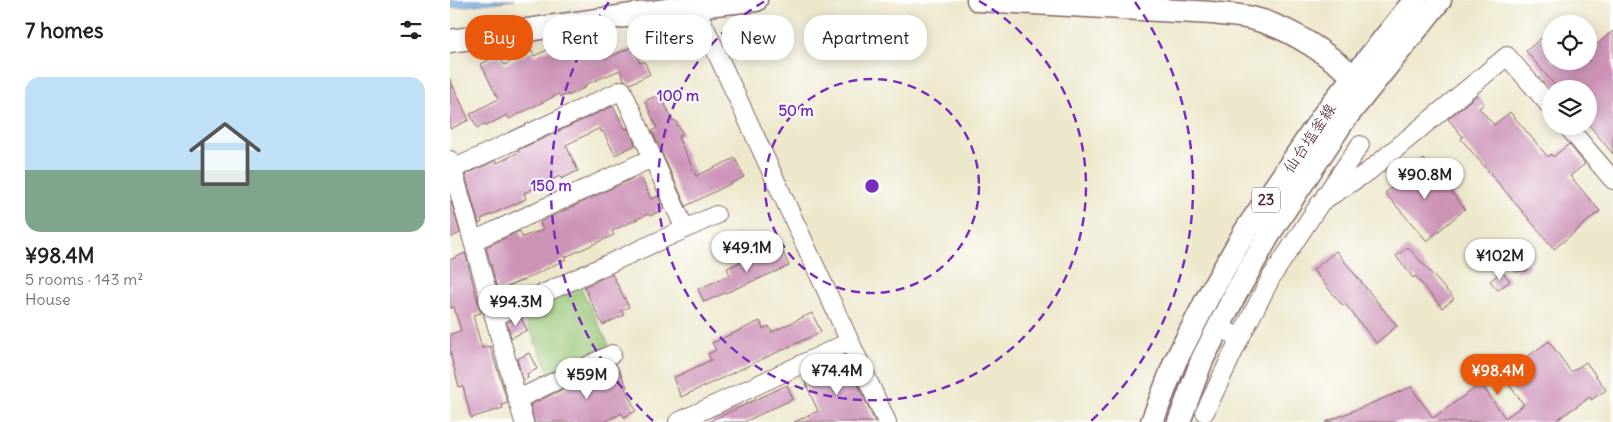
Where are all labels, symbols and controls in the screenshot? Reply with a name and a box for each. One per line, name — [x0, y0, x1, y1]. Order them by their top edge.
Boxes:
chip: Buy — [465, 15, 533, 60]
chip: Rent — [543, 15, 617, 60]
chip: Filters — [627, 15, 712, 60]
chip: New — [722, 15, 794, 60]
chip: Apartment — [804, 15, 927, 60]
map controls — [1542, 15, 1597, 135]
button: locate — [1542, 15, 1597, 70]
icon: filters — [397, 16, 425, 44]
text: 7 homes — [25, 17, 104, 44]
button: layers — [1542, 80, 1597, 135]
text: 100 m — [657, 86, 699, 105]
street label: 仙台塩釜線 — [1278, 99, 1340, 177]
text: 50 m — [778, 101, 814, 120]
icon: home — [180, 109, 270, 199]
pin: ¥90.8M — [1384, 158, 1466, 200]
text: ¥90.8M — [1398, 164, 1452, 184]
text: 150 m — [530, 176, 572, 195]
centre of rings — [863, 177, 881, 195]
road number: 23 — [1252, 188, 1280, 212]
pin: ¥49.1M — [706, 230, 788, 273]
text: ¥49.1M — [722, 237, 772, 257]
pin: ¥102M — [1465, 238, 1535, 281]
text: ¥98.4M — [25, 242, 95, 269]
text: ¥102M — [1476, 245, 1524, 265]
text: 5 rooms · 143 m² — [25, 269, 143, 289]
pin: ¥94.3M — [475, 284, 557, 327]
text: House — [25, 289, 71, 309]
text: ¥94.3M — [489, 291, 543, 311]
pin: ¥74.4M — [796, 354, 878, 396]
pin: ¥98.4M — [1457, 354, 1539, 396]
pin: ¥59M — [557, 358, 617, 400]
text: ¥74.4M — [811, 360, 863, 380]
text: ¥98.4M — [1471, 360, 1525, 380]
text: ¥59M — [567, 364, 607, 384]

